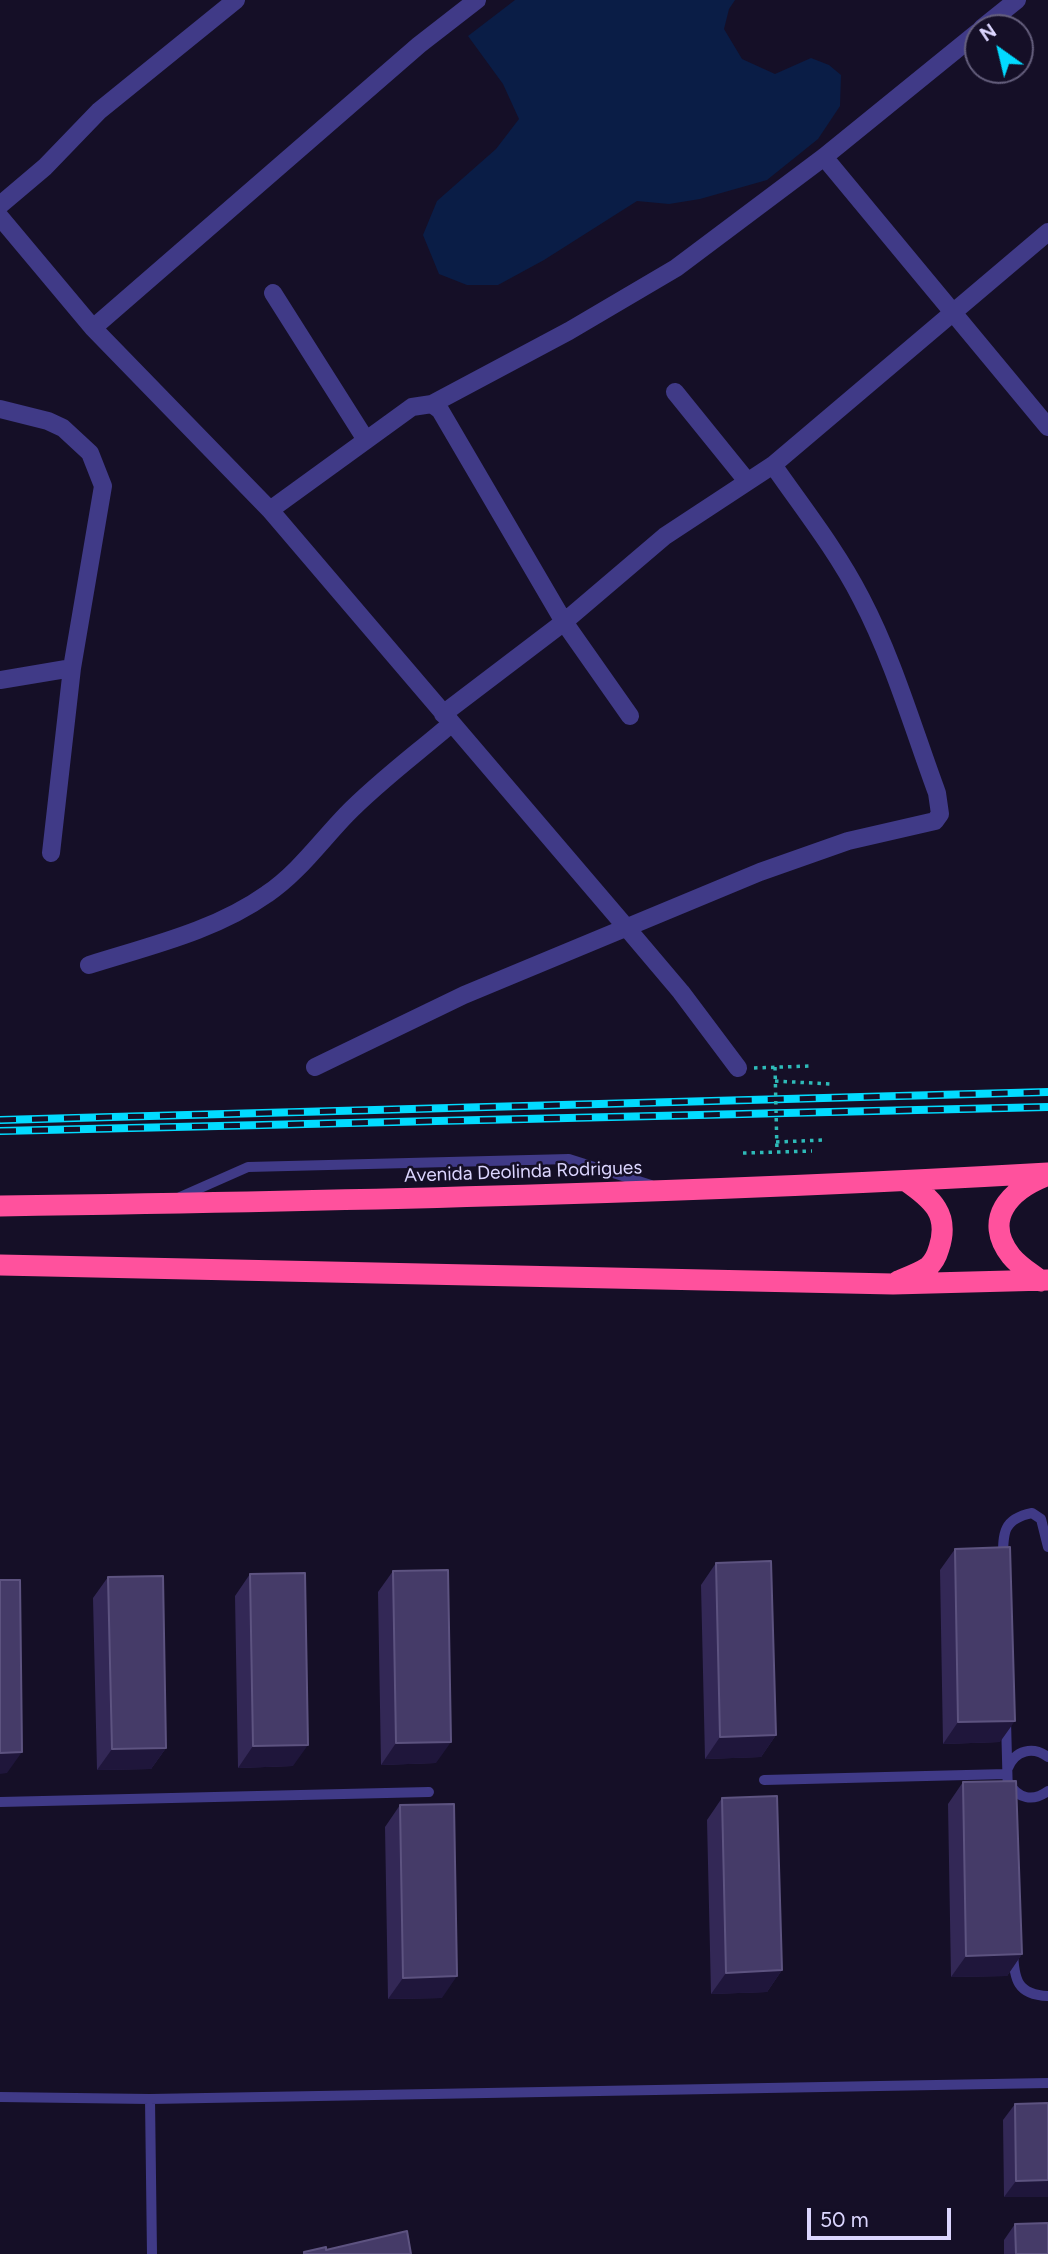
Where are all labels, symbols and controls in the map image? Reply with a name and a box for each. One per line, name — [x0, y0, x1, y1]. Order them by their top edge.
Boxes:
north arrow — [964, 14, 1034, 84]
text: N — [976, 19, 1001, 46]
street label: Avenida Deolinda Rodrigues — [404, 1156, 642, 1188]
scale bar — [810, 2194, 954, 2238]
text: 50 m — [820, 2207, 869, 2232]

